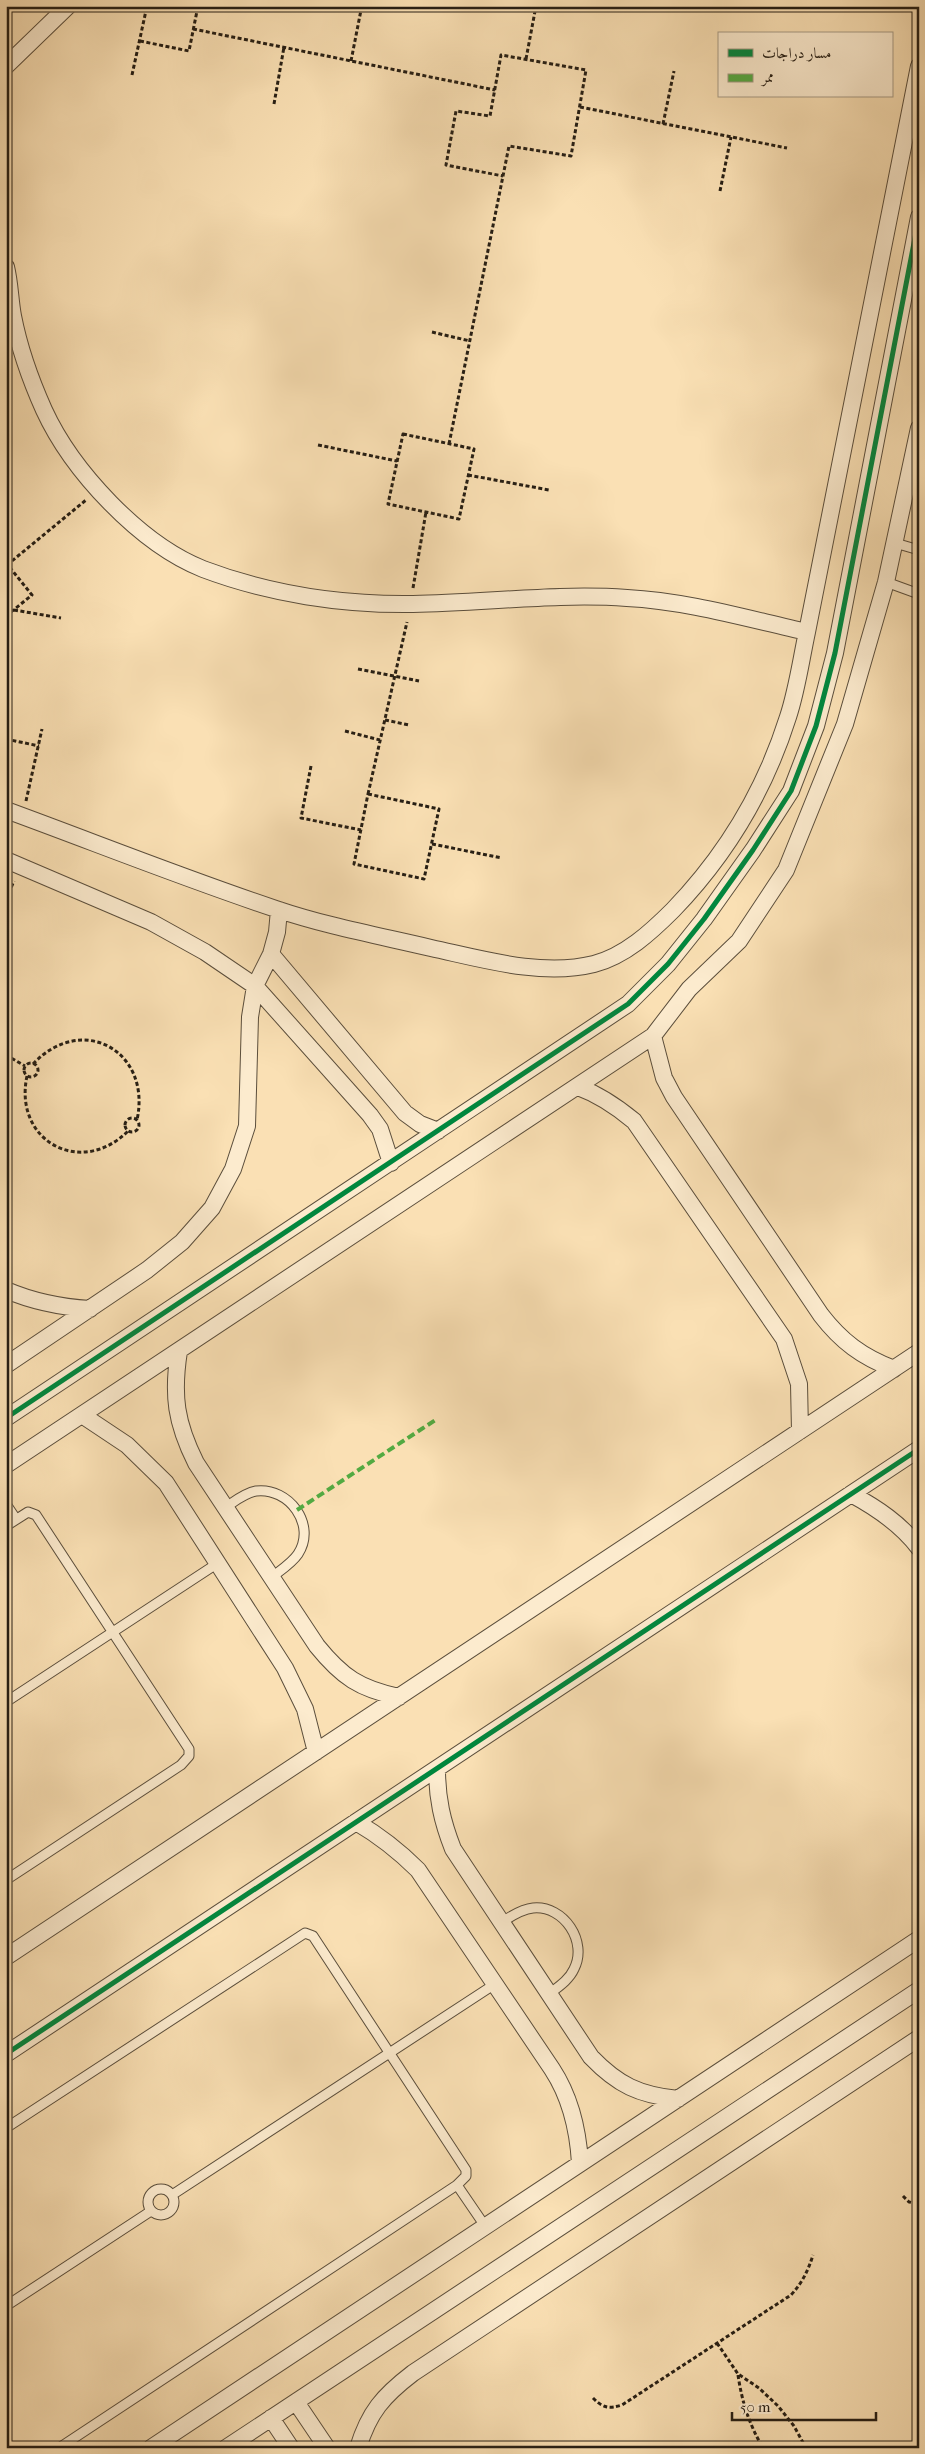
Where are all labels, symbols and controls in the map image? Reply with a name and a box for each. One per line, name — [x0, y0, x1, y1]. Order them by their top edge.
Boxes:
legend — [718, 32, 892, 98]
text: مسار دراجات — [762, 44, 831, 62]
text: ممر — [760, 68, 774, 87]
scale bar — [732, 2389, 876, 2421]
text: 50 m — [740, 2398, 771, 2416]

